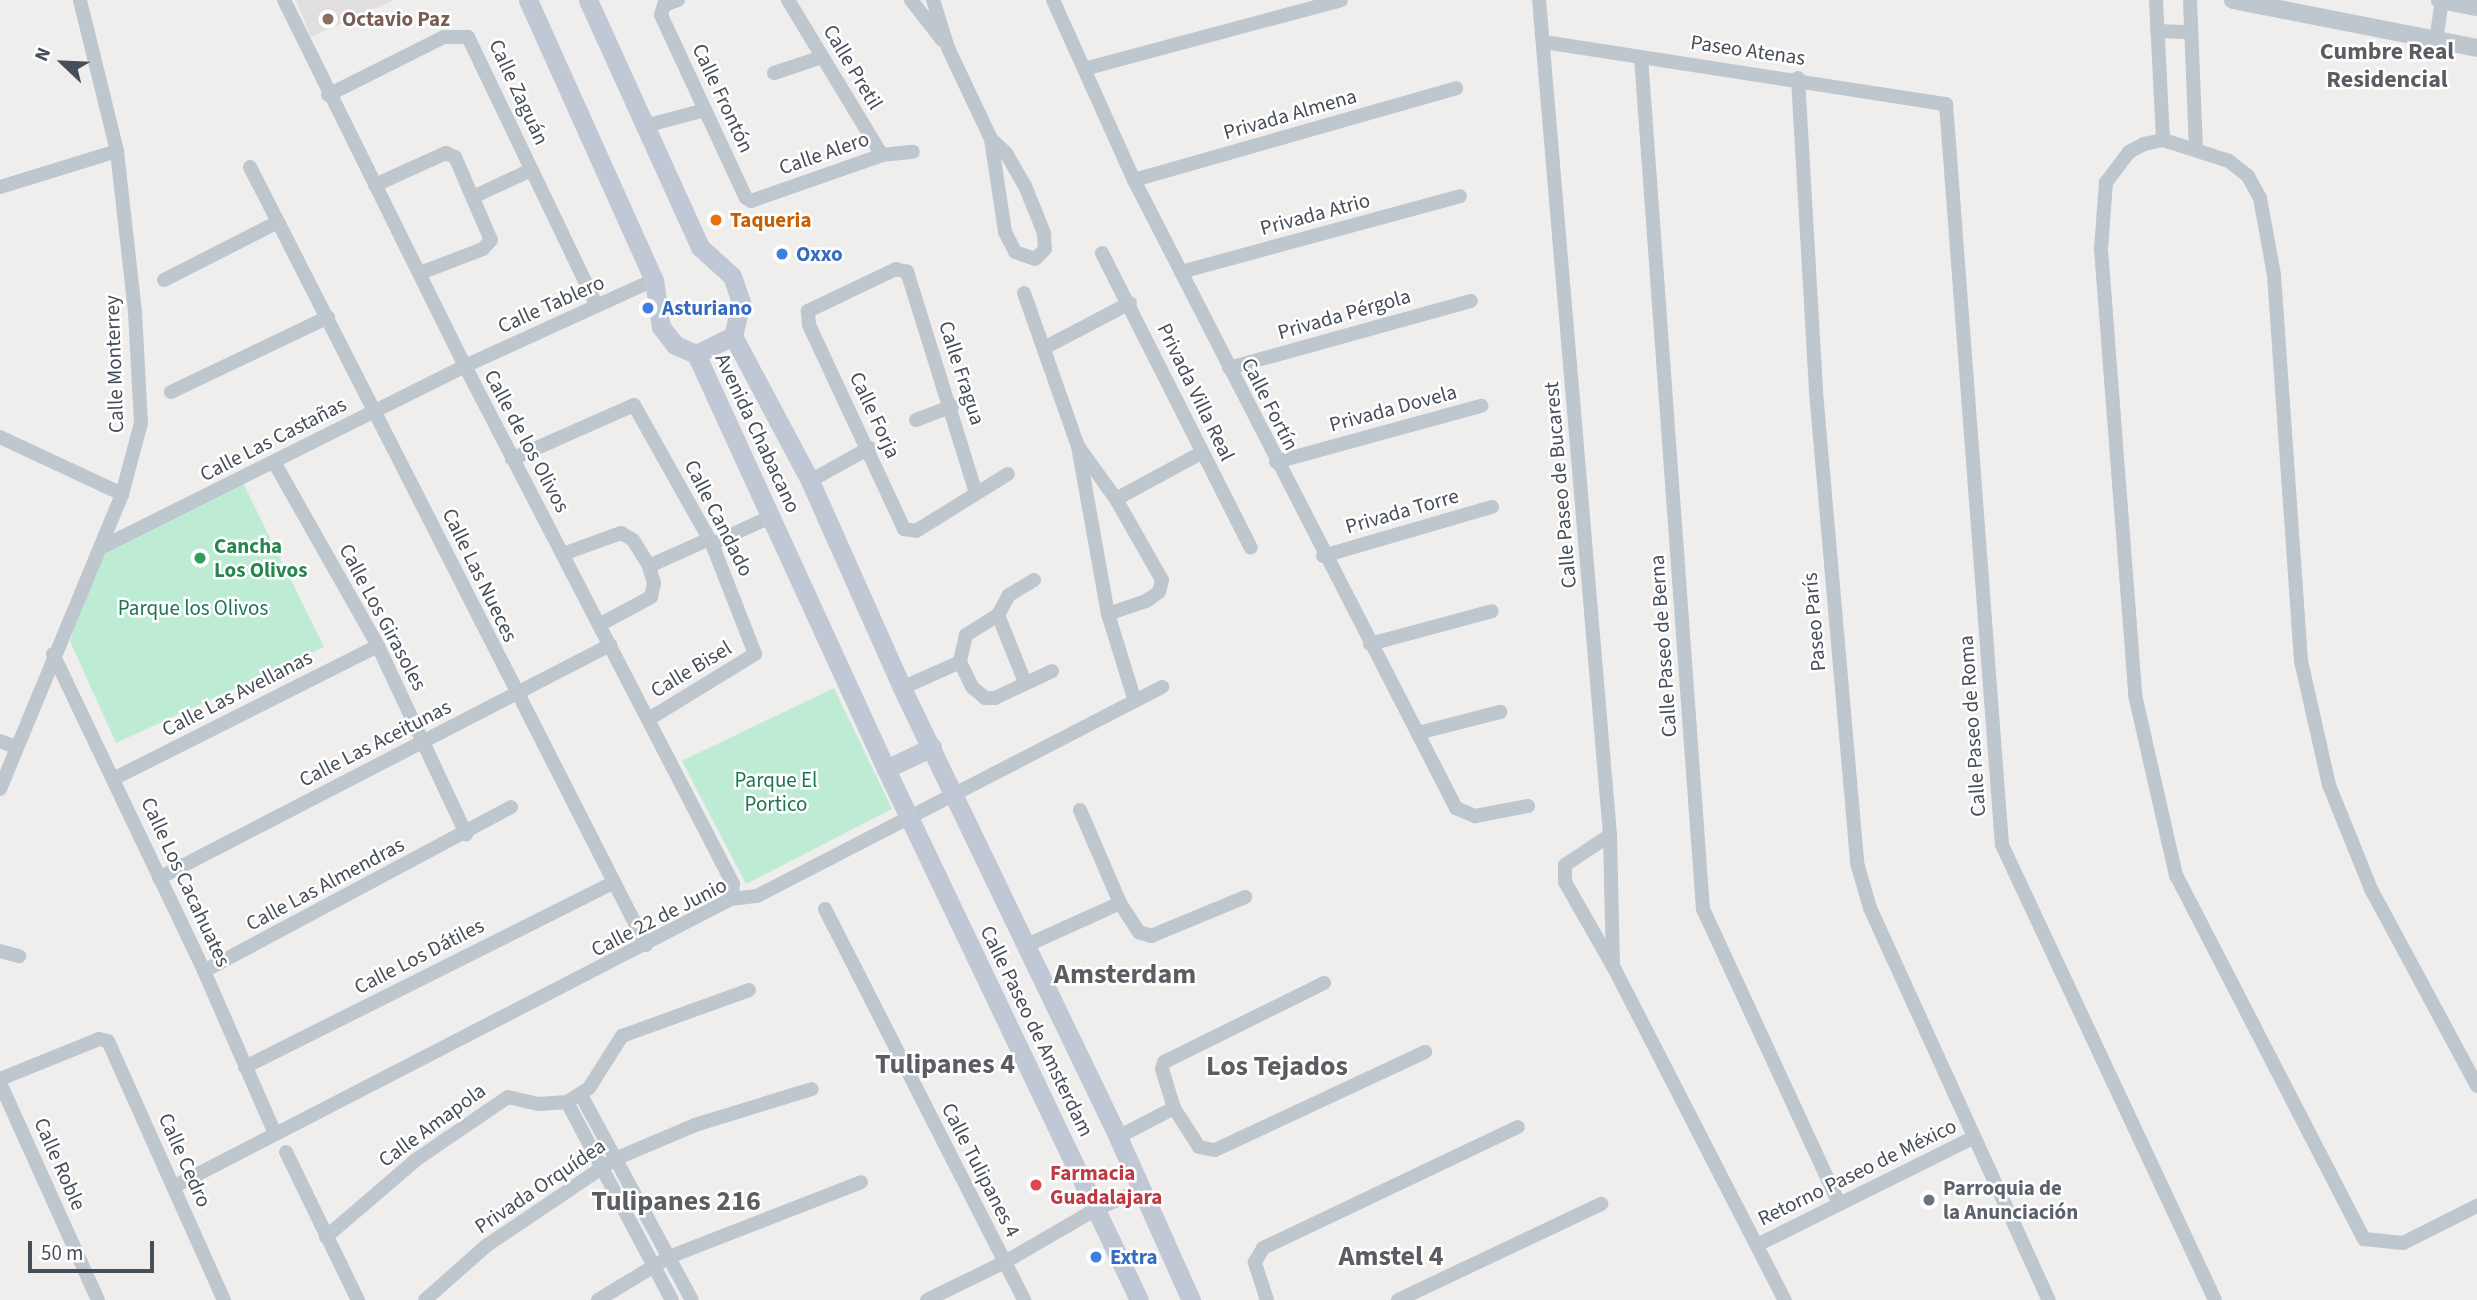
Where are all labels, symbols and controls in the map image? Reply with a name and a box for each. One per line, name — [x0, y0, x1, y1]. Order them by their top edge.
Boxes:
place label: Octavio Paz — [342, 6, 450, 32]
marker: Octavio Paz — [320, 11, 336, 27]
street label: Calle Pretil — [818, 20, 888, 114]
north arrow — [28, 28, 98, 98]
street label: Paseo Atenas — [1689, 29, 1807, 71]
street label: Calle Zaguán — [484, 35, 554, 149]
district label: Cumbre Real Residencial — [2320, 38, 2454, 94]
street label: Calle Frontón — [687, 39, 759, 157]
text: N — [28, 44, 58, 66]
street label: Privada Almena — [1220, 83, 1360, 145]
street label: Calle Alero — [776, 126, 872, 180]
street label: Privada Atrio — [1257, 187, 1373, 241]
place label: Taqueria — [730, 207, 811, 233]
marker: Taqueria — [708, 212, 724, 228]
place label: Oxxo — [796, 241, 843, 267]
marker: Oxxo — [774, 246, 790, 262]
street label: Calle Tablero — [494, 269, 608, 339]
street label: Privada Pérgola — [1275, 283, 1413, 345]
street label: Calle Monterrey — [99, 295, 129, 433]
place label: Asturiano — [662, 295, 752, 321]
marker: Asturiano — [640, 300, 656, 316]
street label: Calle Fragua — [933, 318, 991, 428]
street label: Privada Villa Real — [1152, 319, 1240, 465]
street label: Avenida Chabacano — [710, 349, 806, 517]
street label: Calle Fortín — [1236, 354, 1304, 454]
street label: Calle de los Olivos — [479, 365, 575, 517]
street label: Calle Forja — [844, 368, 906, 462]
street label: Privada Dovela — [1326, 379, 1460, 437]
street label: Calle Paseo de Bucarest — [1538, 381, 1582, 589]
street label: Calle Las Castañas — [196, 391, 350, 487]
street label: Calle Candado — [679, 456, 759, 580]
street label: Privada Torre — [1342, 483, 1462, 539]
street label: Calle Las Nueces — [437, 504, 523, 646]
place label: Cancha Los Olivos — [214, 533, 307, 583]
street label: Calle Los Girasoles — [334, 539, 432, 695]
marker: Cancha Los Olivos — [192, 550, 208, 566]
street label: Calle Paseo de Berna — [1644, 554, 1682, 738]
street label: Paseo París — [1797, 571, 1831, 673]
park label: Parque los Olivos — [118, 595, 268, 621]
street label: Calle Bisel — [646, 635, 736, 703]
street label: Calle Paseo de Roma — [1953, 635, 1991, 817]
street label: Calle Las Avellanas — [158, 644, 316, 742]
street label: Calle Las Aceitunas — [295, 694, 455, 792]
park label: Parque El Portico — [735, 767, 817, 817]
street label: Calle Los Cacahuates — [136, 793, 236, 971]
street label: Calle Las Almendras — [242, 832, 408, 936]
street label: Calle 22 de Junio — [587, 872, 731, 962]
street label: Calle Los Dátiles — [350, 912, 488, 1000]
street label: Calle Paseo de Amsterdam — [975, 921, 1099, 1141]
district label: Amsterdam — [1054, 957, 1196, 991]
district label: Tulipanes 4 — [875, 1047, 1015, 1081]
district label: Los Tejados — [1206, 1049, 1348, 1083]
street label: Calle Amapola — [374, 1078, 490, 1172]
street label: Calle Tulipanes 4 — [936, 1099, 1026, 1241]
street label: Calle Cedro — [153, 1109, 217, 1211]
street label: Retorno Paseo de México — [1754, 1113, 1960, 1231]
street label: Calle Roble — [28, 1114, 92, 1214]
street label: Privada Orquídea — [470, 1133, 610, 1239]
place label: Farmacia Guadalajara — [1050, 1160, 1162, 1210]
place label: Parroquia de la Anunciación — [1943, 1175, 2078, 1225]
marker: Farmacia Guadalajara — [1028, 1177, 1044, 1193]
district label: Tulipanes 216 — [591, 1184, 761, 1218]
marker: Parroquia de la Anunciación — [1921, 1192, 1937, 1208]
scale bar — [32, 1226, 158, 1270]
text: 50 m — [41, 1238, 83, 1268]
district label: Amstel 4 — [1339, 1239, 1443, 1273]
place label: Extra — [1110, 1244, 1158, 1270]
marker: Extra — [1088, 1249, 1104, 1265]

